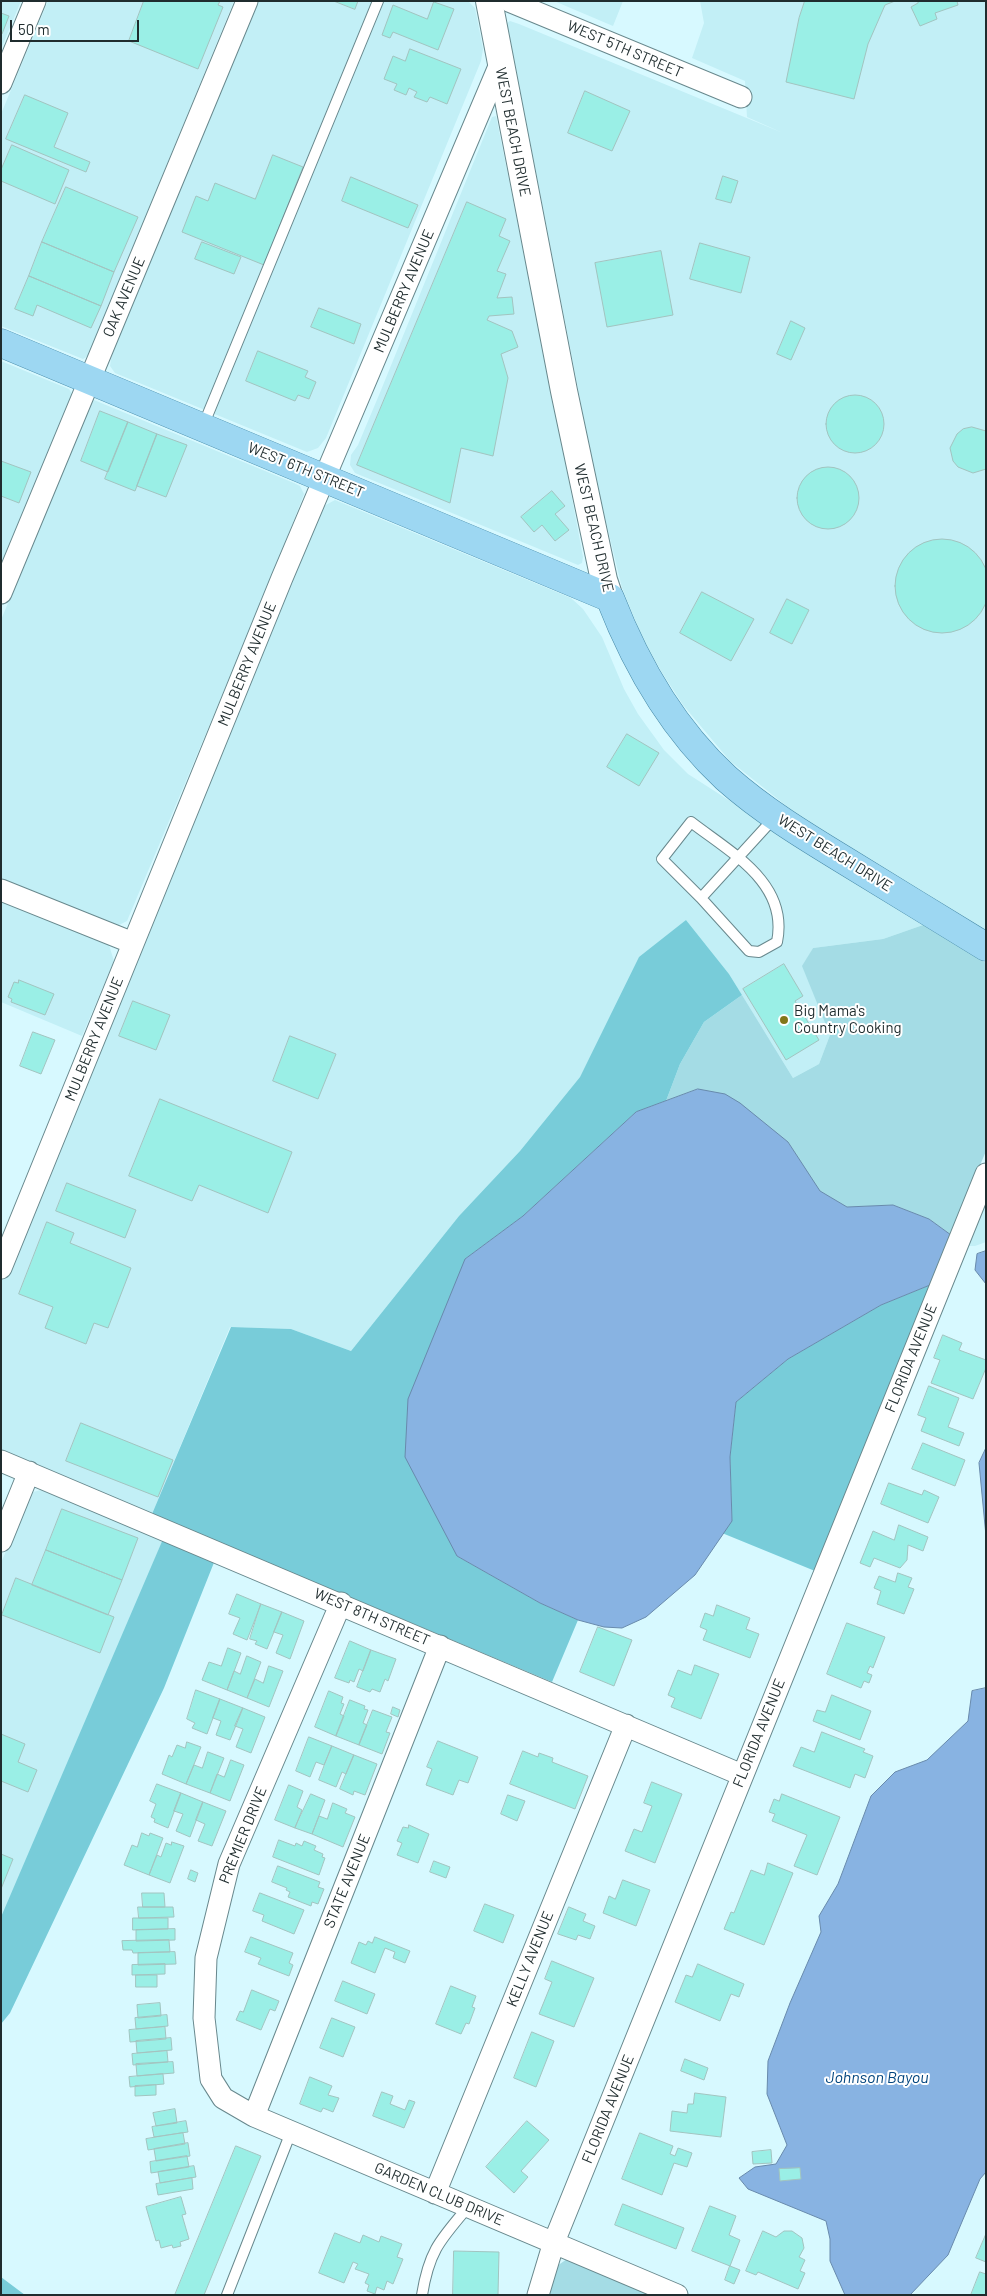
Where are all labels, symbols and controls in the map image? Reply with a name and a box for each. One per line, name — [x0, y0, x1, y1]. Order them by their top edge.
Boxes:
scale bar — [12, 10, 141, 42]
street label: WEST 5TH STREET — [564, 17, 686, 81]
text: 50 m — [18, 20, 50, 38]
street label: WEST BEACH DRIVE — [492, 66, 534, 198]
street label: MULBERRY AVENUE — [370, 227, 438, 355]
street label: OAK AVENUE — [99, 254, 149, 340]
street label: WEST 6TH STREET — [245, 438, 367, 502]
street label: WEST BEACH DRIVE — [570, 462, 618, 594]
street label: MULBERRY AVENUE — [214, 599, 280, 729]
street label: WEST BEACH DRIVE — [775, 811, 895, 895]
street label: MULBERRY AVENUE — [61, 974, 127, 1104]
place label: Big Mama's Country Cooking — [794, 1002, 902, 1037]
marker: Big Mama's Country Cooking — [778, 1014, 790, 1026]
street label: FLORIDA AVENUE — [881, 1301, 941, 1415]
street label: WEST 8TH STREET — [311, 1584, 433, 1650]
street label: FLORIDA AVENUE — [729, 1676, 789, 1790]
street label: PREMIER DRIVE — [215, 1784, 271, 1886]
street label: STATE AVENUE — [320, 1831, 374, 1931]
street label: KELLY AVENUE — [503, 1909, 557, 2009]
street label: FLORIDA AVENUE — [578, 2052, 638, 2166]
water label: Johnson Bayou — [825, 2068, 929, 2088]
street label: GARDEN CLUB DRIVE — [372, 2159, 506, 2229]

